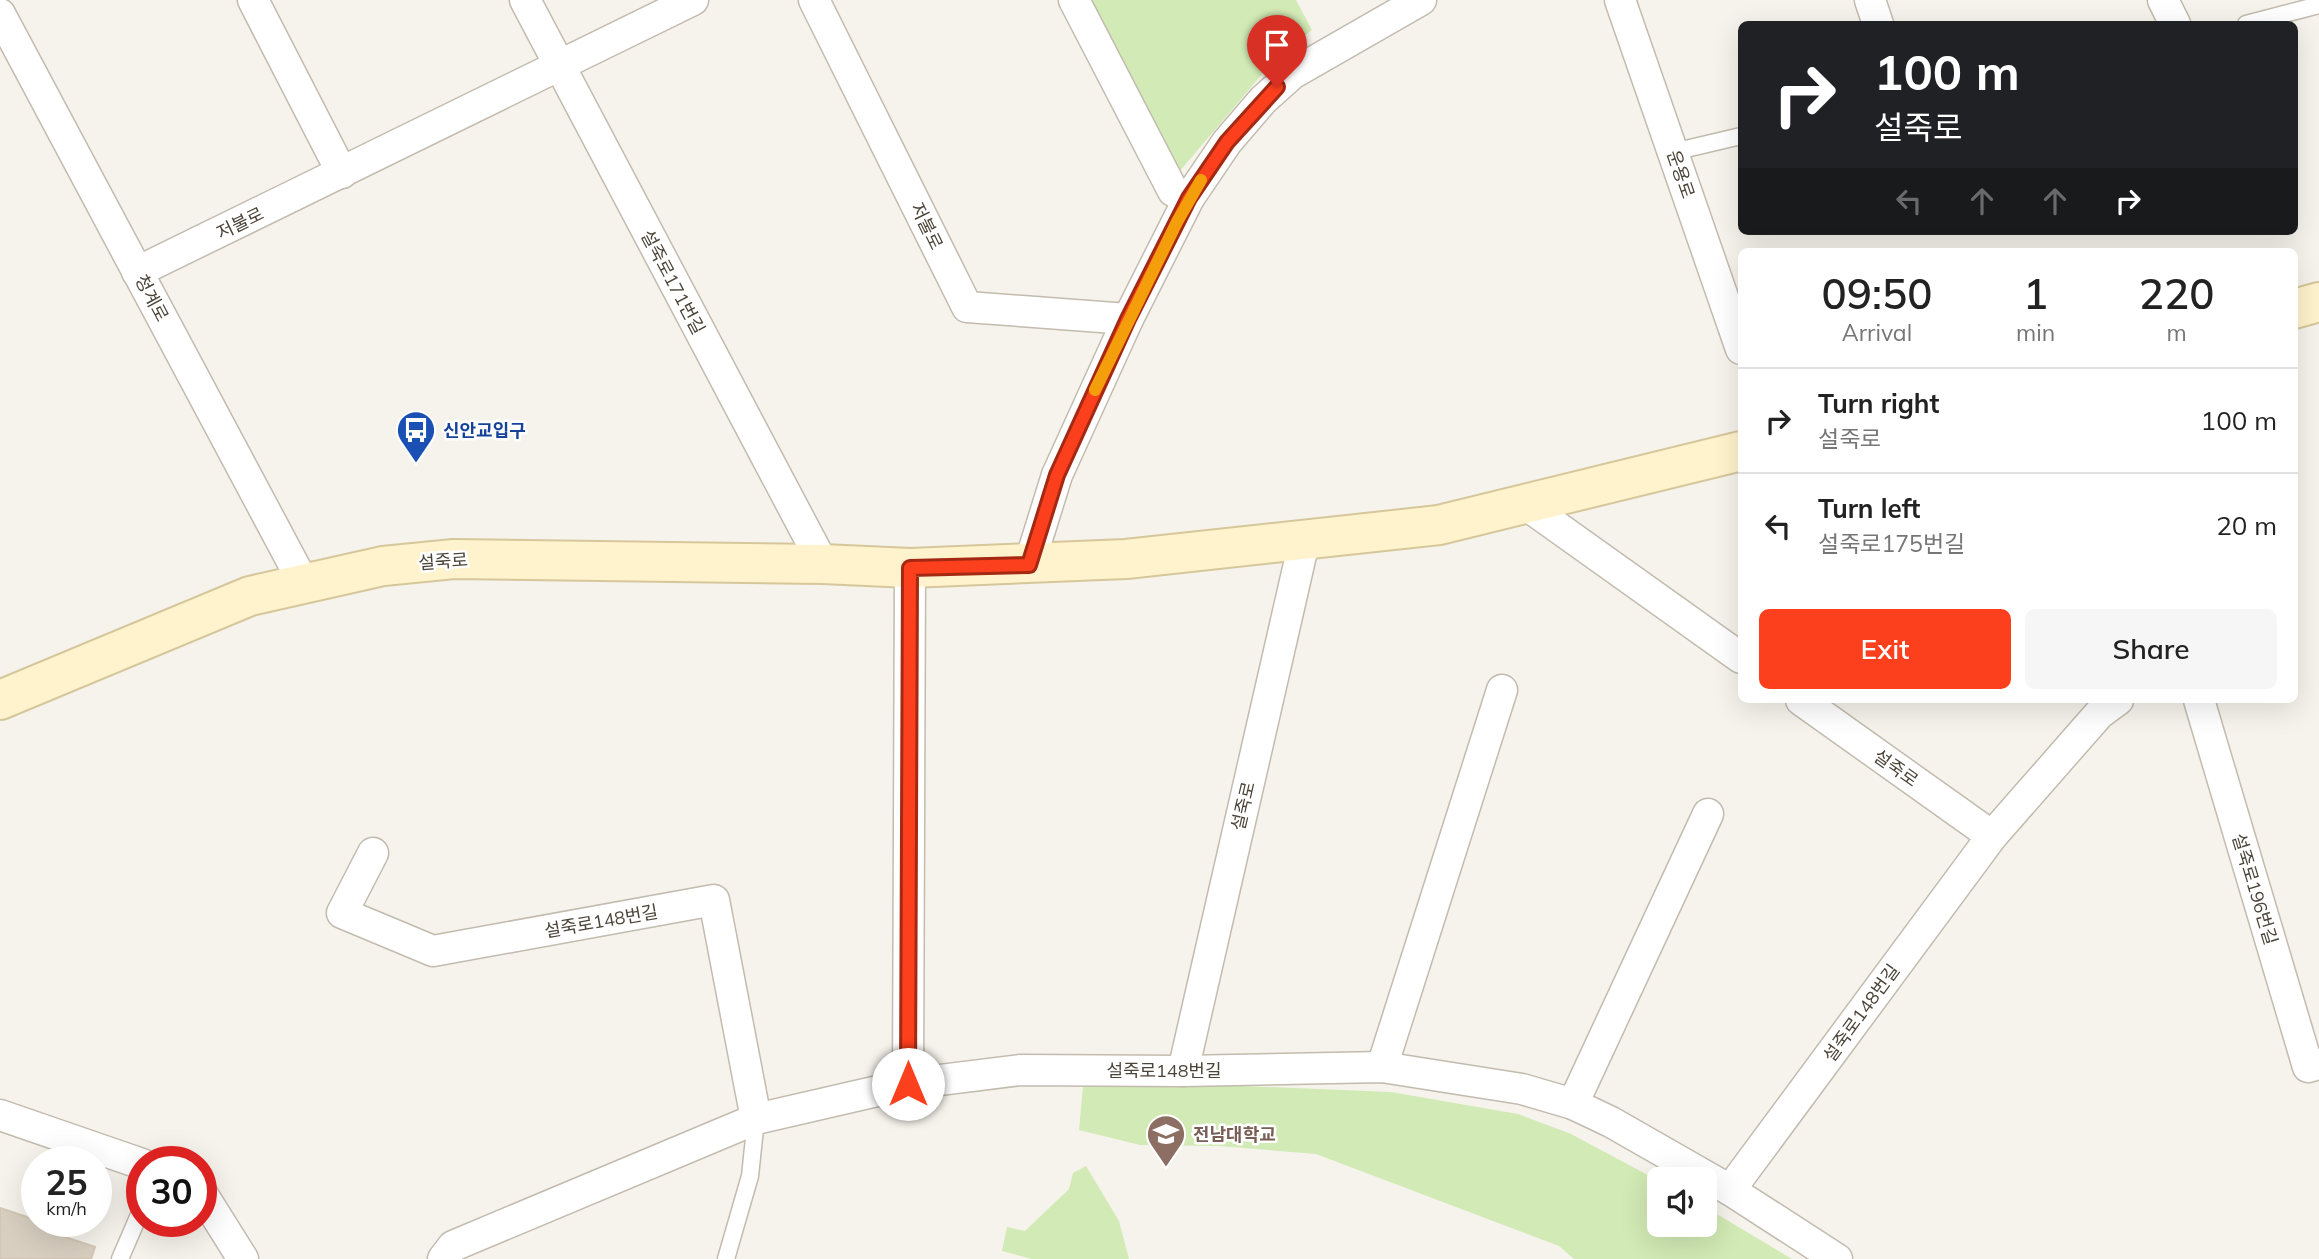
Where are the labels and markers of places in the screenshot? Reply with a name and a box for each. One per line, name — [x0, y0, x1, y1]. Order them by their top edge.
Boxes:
pin — [1247, 15, 1307, 87]
bus stop icon: 신안교입구 — [395, 409, 437, 464]
place label: 신안교입구 — [443, 419, 526, 442]
school or university icon: 전남대학교 — [1145, 1113, 1187, 1168]
place label: 전남대학교 — [1193, 1123, 1276, 1146]

